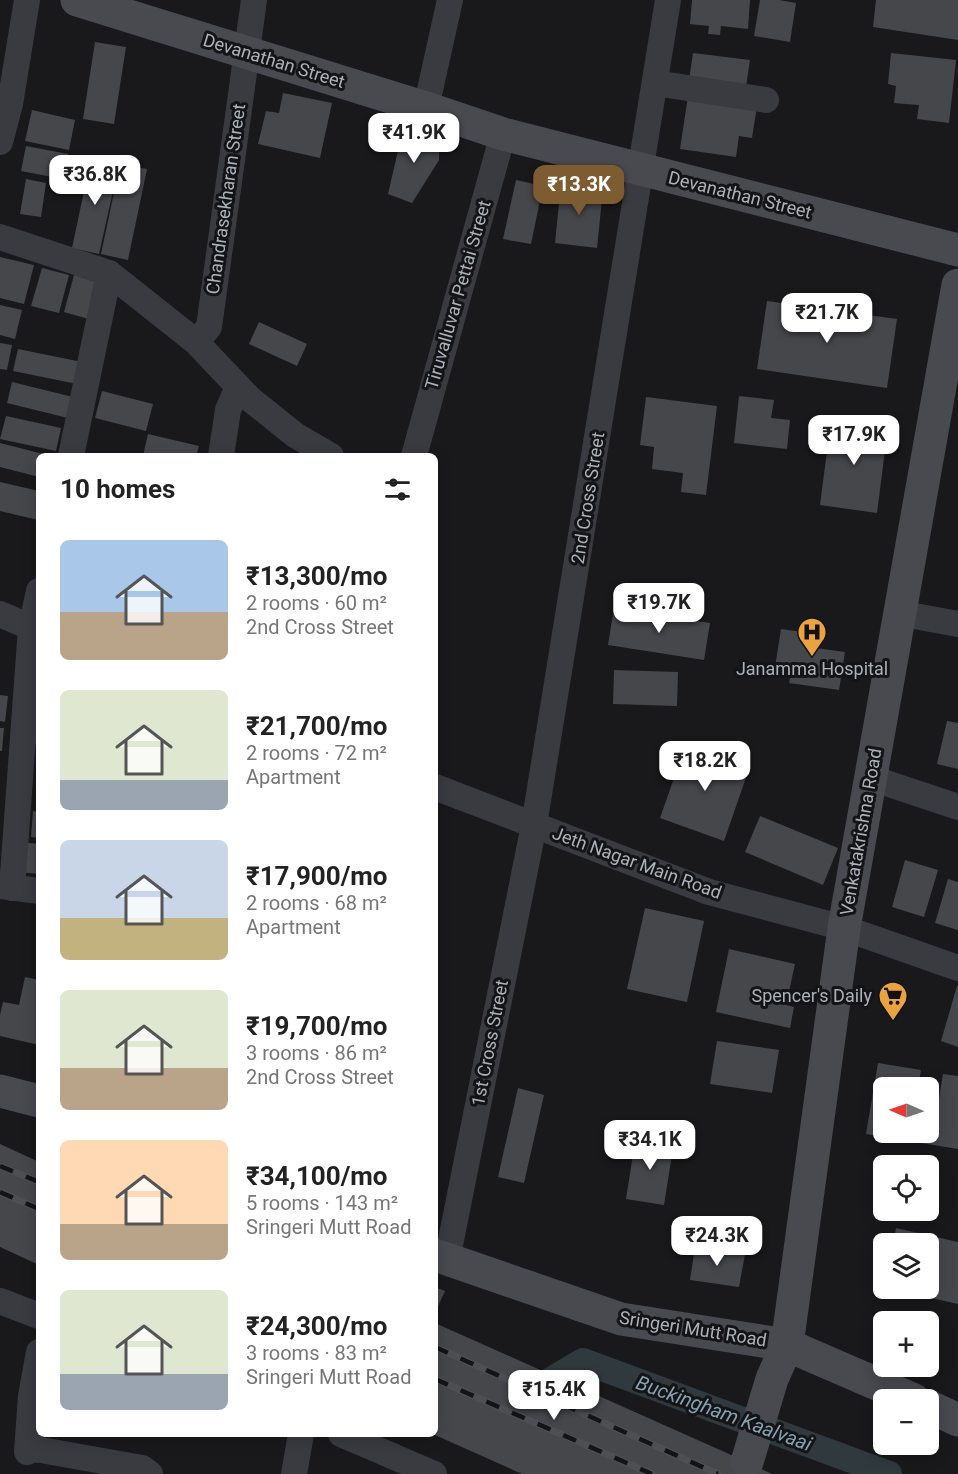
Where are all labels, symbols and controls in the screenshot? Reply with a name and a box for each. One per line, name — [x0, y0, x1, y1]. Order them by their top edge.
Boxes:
street label: Devanathan Street — [201, 29, 348, 92]
street label: Chandrasekharan Street — [202, 102, 249, 296]
pin: ₹41.9K — [365, 113, 463, 164]
text: ₹41.9K — [382, 120, 446, 144]
pin: ₹36.8K — [46, 155, 144, 206]
text: ₹36.8K — [63, 162, 127, 186]
pin: ₹13.3K — [530, 165, 628, 216]
street label: Devanathan Street — [666, 167, 814, 222]
text: ₹13.3K — [547, 172, 611, 196]
street label: Tiruvalluvar Pettai Street — [420, 198, 495, 392]
pin: ₹21.7K — [778, 293, 876, 344]
text: ₹21.7K — [795, 300, 859, 324]
pin: ₹17.9K — [805, 415, 903, 466]
text: ₹17.9K — [822, 422, 886, 446]
street label: 2nd Cross Street — [567, 430, 608, 565]
icon: filters — [381, 473, 414, 506]
text: 10 homes — [60, 474, 175, 504]
text: ₹13,300/mo — [246, 561, 388, 591]
icon: home — [108, 564, 180, 636]
pin: ₹19.7K — [610, 583, 708, 634]
text: ₹19.7K — [627, 590, 691, 614]
text: 2 rooms · 60 m² — [246, 591, 387, 615]
text: 2nd Cross Street — [246, 615, 394, 639]
hospital icon: Janamma Hospital — [796, 616, 828, 658]
place label: Janamma Hospital — [736, 658, 888, 679]
text: ₹21,700/mo — [246, 711, 388, 741]
icon: home — [108, 714, 180, 786]
text: 2 rooms · 72 m² — [246, 741, 387, 765]
pin: ₹18.2K — [656, 741, 754, 792]
street label: Venkatakrishna Road — [835, 747, 886, 917]
text: ₹18.2K — [673, 748, 737, 772]
text: Apartment — [246, 765, 341, 789]
street label: Jeth Nagar Main Road — [550, 822, 725, 903]
text: ₹17,900/mo — [246, 861, 388, 891]
icon: home — [108, 864, 180, 936]
text: 2 rooms · 68 m² — [246, 891, 387, 915]
text: Apartment — [246, 915, 341, 939]
street label: 1st Cross Street — [467, 978, 512, 1108]
supermarket icon: Spencer's Daily — [877, 980, 909, 1022]
place label: Spencer's Daily — [751, 985, 872, 1006]
text: ₹19,700/mo — [246, 1011, 388, 1041]
icon: home — [108, 1014, 180, 1086]
text: 3 rooms · 86 m² — [246, 1041, 387, 1065]
text: 2nd Cross Street — [246, 1065, 394, 1089]
north arrow — [873, 1077, 939, 1143]
map controls — [873, 1077, 939, 1455]
pin: ₹34.1K — [601, 1120, 699, 1171]
text: ₹34.1K — [618, 1127, 682, 1151]
button: locate — [873, 1155, 939, 1221]
text: ₹34,100/mo — [246, 1161, 388, 1191]
icon: home — [108, 1164, 180, 1236]
text: 5 rooms · 143 m² — [246, 1191, 398, 1215]
text: Sringeri Mutt Road — [246, 1215, 411, 1239]
pin: ₹24.3K — [668, 1216, 766, 1267]
text: ₹24.3K — [685, 1223, 749, 1247]
button: layers — [873, 1233, 939, 1299]
street label: Sringeri Mutt Road — [618, 1306, 768, 1351]
text: ₹24,300/mo — [246, 1311, 388, 1341]
button: + — [873, 1311, 939, 1377]
icon: home — [108, 1314, 180, 1386]
text: 3 rooms · 83 m² — [246, 1341, 387, 1365]
text: Sringeri Mutt Road — [246, 1365, 411, 1389]
pin: ₹15.4K — [505, 1370, 603, 1421]
water label: Buckingham Kaalvaai — [633, 1370, 815, 1456]
text: ₹15.4K — [522, 1377, 586, 1401]
button: − — [873, 1389, 939, 1455]

